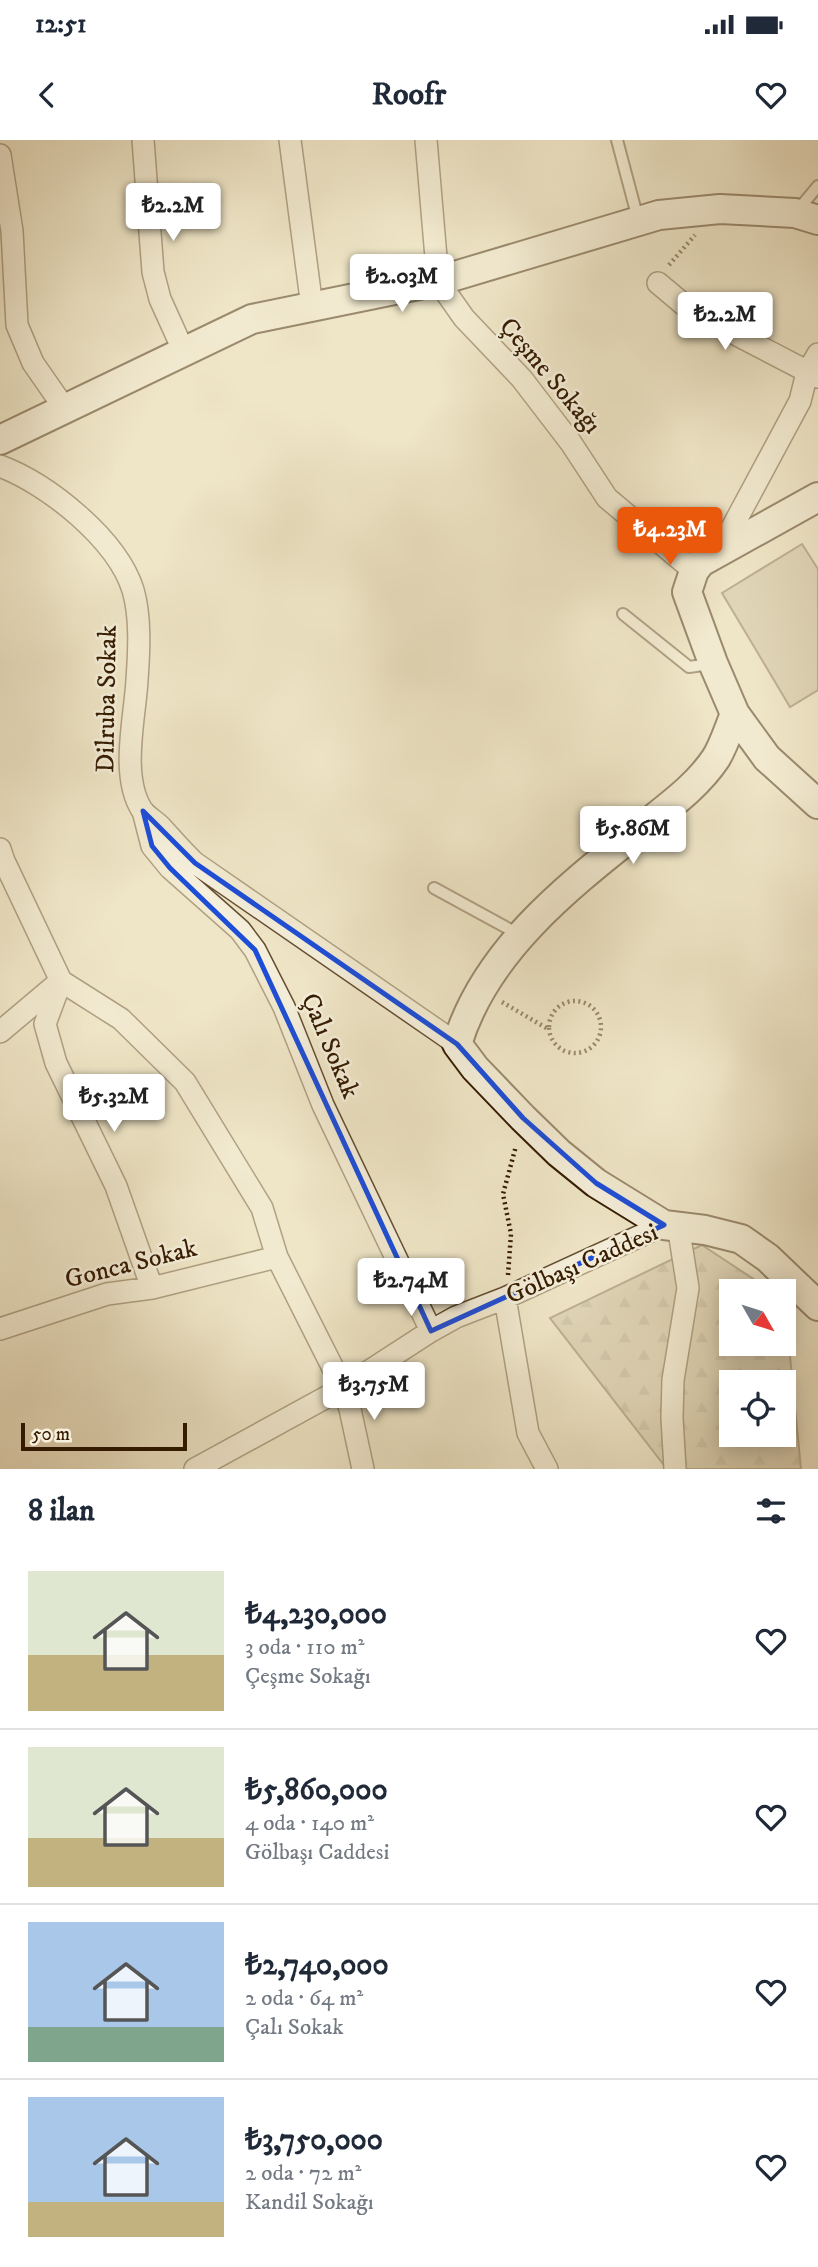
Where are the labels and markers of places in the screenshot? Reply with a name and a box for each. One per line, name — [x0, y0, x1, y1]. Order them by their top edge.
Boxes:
pin: ₺2.2M — [124, 183, 222, 243]
pin: ₺2.03M — [345, 254, 459, 314]
pin: ₺2.2M — [676, 292, 774, 352]
pin: ₺4.23M — [613, 508, 727, 567]
pin: ₺5.86M — [576, 806, 690, 866]
pin: ₺5.32M — [57, 1074, 171, 1134]
pin: ₺2.74M — [354, 1258, 468, 1318]
pin: ₺3.75M — [317, 1362, 431, 1422]

